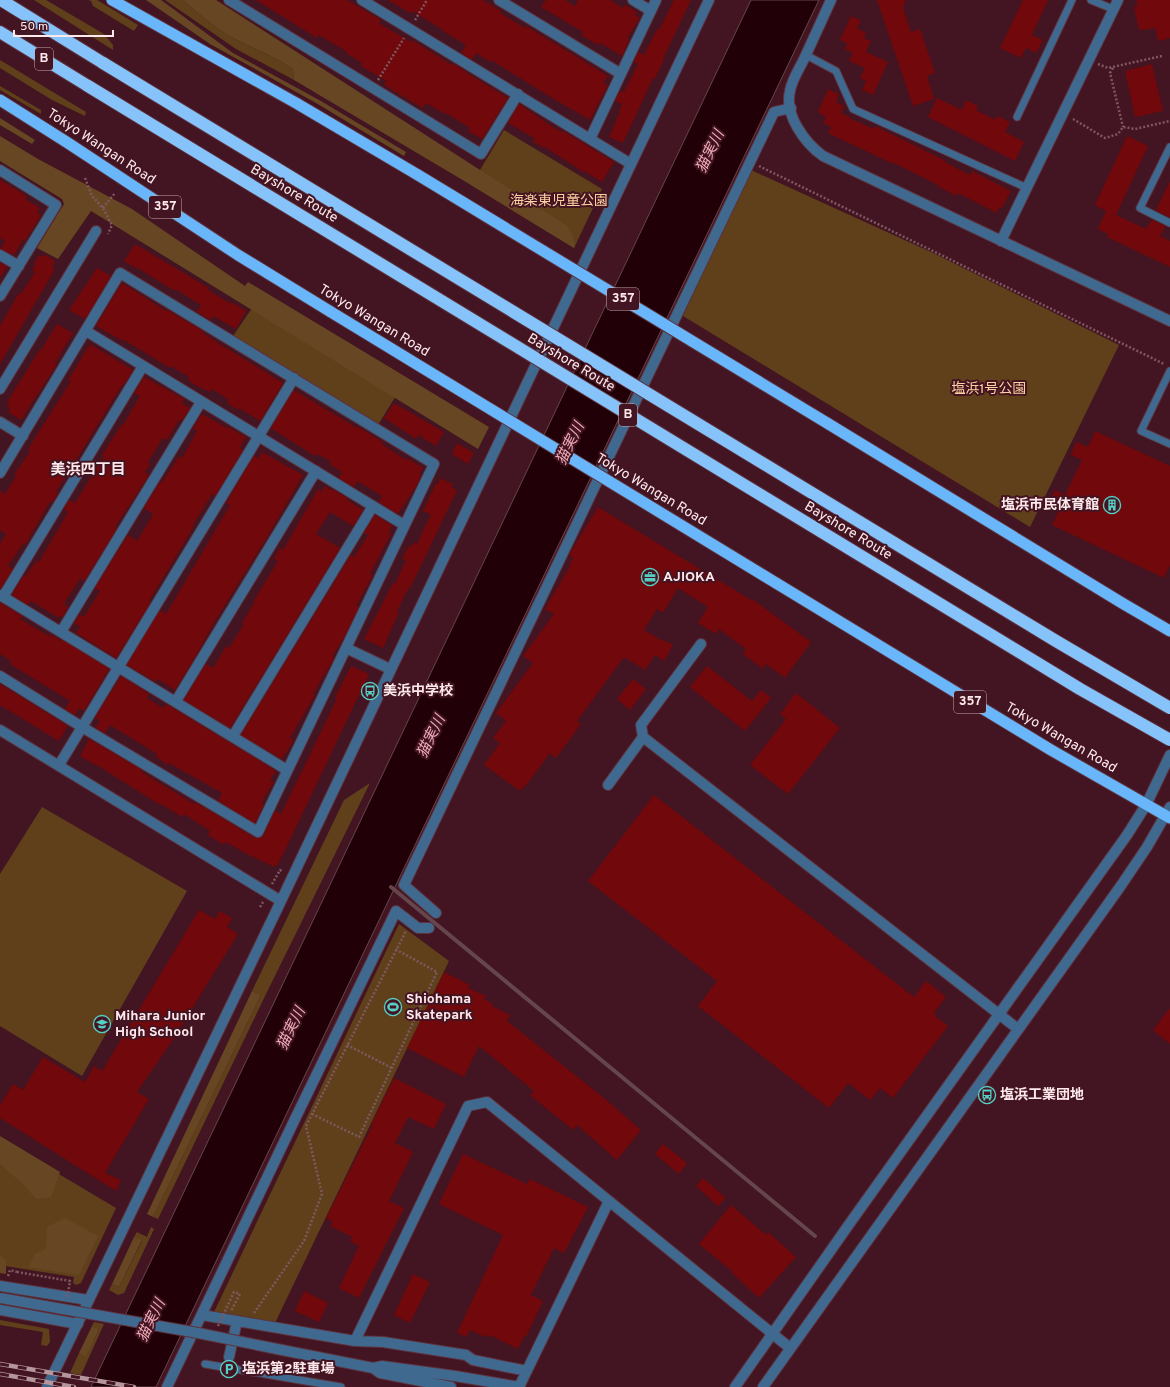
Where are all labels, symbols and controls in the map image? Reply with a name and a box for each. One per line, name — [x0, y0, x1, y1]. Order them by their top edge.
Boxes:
scale bar — [14, 12, 113, 38]
text: 50 m — [20, 19, 48, 35]
road number: B — [35, 48, 53, 70]
street label: Tokyo Wangan Road — [43, 105, 159, 189]
water label: 猫実川 — [693, 126, 730, 176]
street label: Bayshore Route — [247, 161, 341, 227]
park label: 海楽東児童公園 — [510, 193, 608, 210]
road number: 357 — [149, 196, 181, 218]
street label: Tokyo Wangan Road — [316, 281, 432, 361]
road number: 357 — [607, 288, 639, 310]
street label: Bayshore Route — [524, 330, 618, 396]
park label: 塩浜1号公園 — [951, 380, 1027, 398]
road number: B — [619, 404, 637, 426]
water label: 猫実川 — [553, 418, 590, 468]
street label: Tokyo Wangan Road — [593, 450, 709, 530]
district label: 美浜四丁目 — [50, 461, 126, 480]
building icon: 塩浜市民体育館 — [1102, 495, 1122, 515]
place label: 塩浜市民体育館 — [1001, 496, 1099, 514]
street label: Bayshore Route — [801, 498, 895, 564]
office icon: AJIOKA — [640, 567, 660, 587]
place label: AJIOKA — [663, 569, 715, 586]
bus stop icon: 美浜中学校 — [360, 681, 380, 701]
place label: 美浜中学校 — [383, 682, 453, 700]
road number: 357 — [954, 691, 986, 713]
street label: Tokyo Wangan Road — [1002, 699, 1120, 777]
water label: 猫実川 — [414, 711, 451, 761]
place label: Shiohama Skatepark — [406, 991, 473, 1024]
sports icon: Shiohama Skatepark — [383, 997, 403, 1017]
water label: 猫実川 — [274, 1003, 311, 1053]
place label: Mihara Junior High School — [115, 1008, 206, 1041]
school or university icon: Mihara Junior High School — [92, 1014, 112, 1034]
bus stop icon: 塩浜工業団地 — [977, 1085, 997, 1105]
place label: 塩浜工業団地 — [1000, 1086, 1084, 1104]
water label: 猫実川 — [134, 1295, 171, 1345]
parking icon: 塩浜第2駐車場 — [219, 1359, 239, 1379]
place label: 塩浜第2駐車場 — [242, 1360, 335, 1378]

